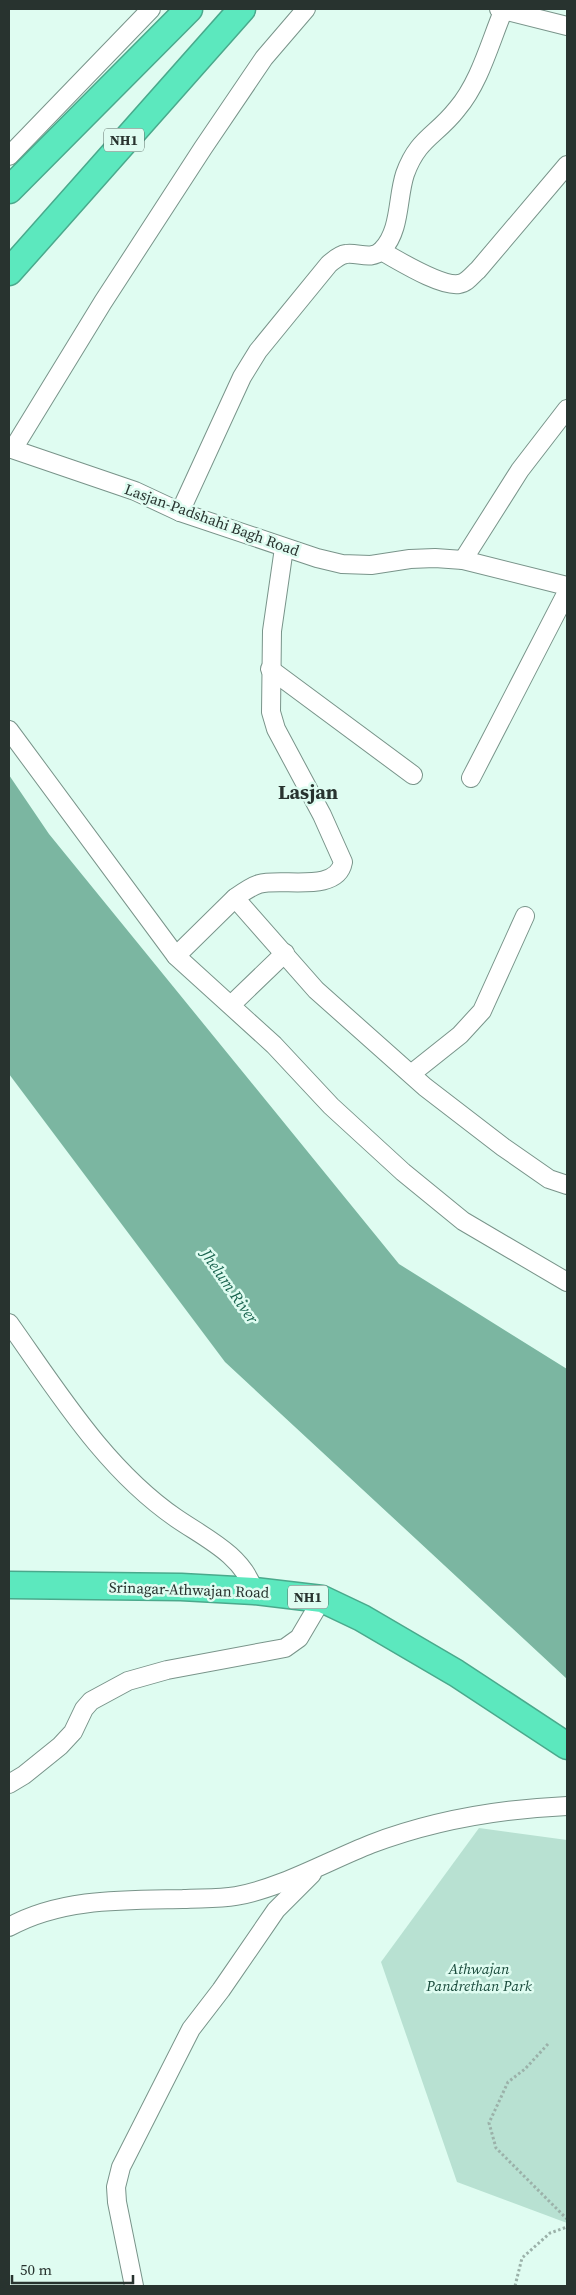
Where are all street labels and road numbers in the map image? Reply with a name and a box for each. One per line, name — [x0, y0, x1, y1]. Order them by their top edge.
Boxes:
road number: NH1 — [104, 128, 144, 152]
street label: Lasjan-Padshahi Bagh Road — [122, 478, 303, 561]
street label: Srinagar-Athwajan Road — [108, 1576, 270, 1603]
road number: NH1 — [288, 1585, 328, 1608]

